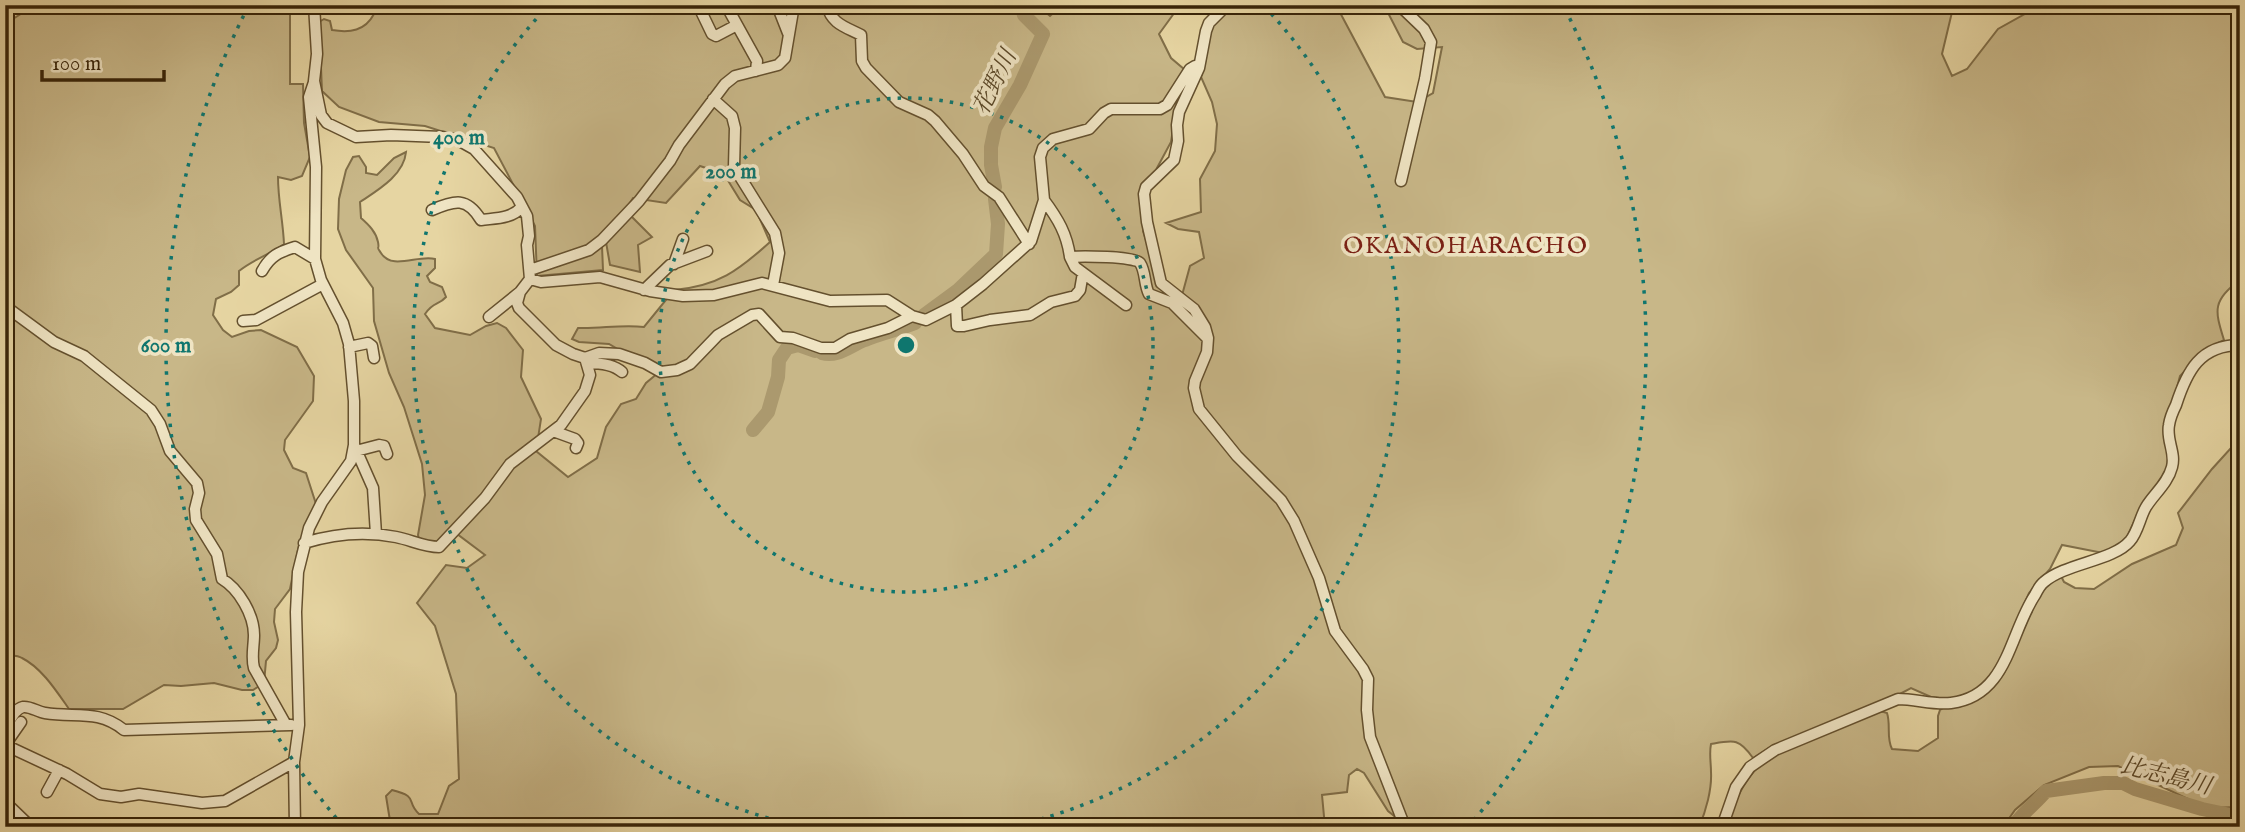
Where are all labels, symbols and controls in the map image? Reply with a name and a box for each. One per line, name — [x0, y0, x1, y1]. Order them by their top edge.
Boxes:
scale bar — [42, 38, 164, 82]
water label: 花野川 — [967, 43, 1025, 120]
text: 100 m — [52, 51, 101, 78]
text: 400 m — [433, 125, 486, 152]
text: 200 m — [705, 159, 757, 186]
district label: OKANOHARACHO — [1343, 231, 1589, 262]
text: 600 m — [141, 333, 192, 360]
centre of rings — [894, 333, 918, 357]
water label: 比志島川 — [2117, 751, 2217, 802]

